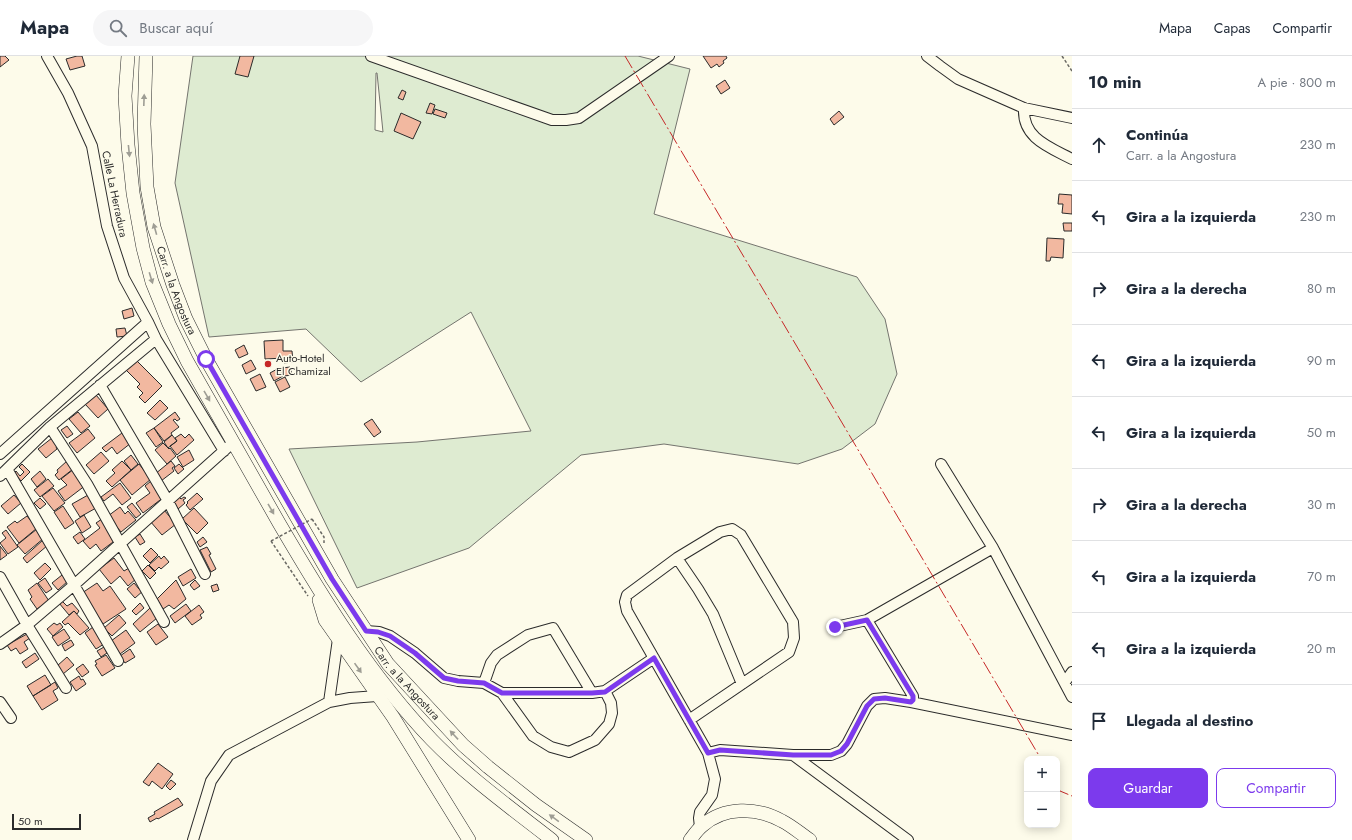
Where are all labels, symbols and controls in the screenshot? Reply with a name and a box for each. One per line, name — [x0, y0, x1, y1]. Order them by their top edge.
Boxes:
search box — [93, 10, 373, 46]
text: Mapa — [20, 14, 69, 41]
icon: search — [107, 17, 129, 39]
text: Buscar aquí — [139, 17, 213, 39]
text: Mapa — [1159, 18, 1192, 38]
text: Capas — [1214, 18, 1251, 38]
text: Compartir — [1273, 18, 1332, 38]
text: 10 min — [1088, 70, 1141, 94]
text: A pie · 800 m — [1258, 73, 1336, 92]
one-way arrow — [141, 94, 148, 106]
text: Continúa — [1126, 124, 1188, 146]
icon: ahead — [1088, 134, 1110, 156]
text: 230 m — [1300, 135, 1336, 154]
one-way arrow — [125, 145, 132, 157]
text: Carr. a la Angostura — [1126, 146, 1236, 165]
street label: Calle La Herradura — [98, 149, 132, 239]
icon: left — [1088, 206, 1110, 228]
text: Gira a la izquierda — [1126, 206, 1256, 228]
text: 230 m — [1300, 207, 1336, 226]
one-way arrow — [152, 223, 158, 235]
street label: Carr. a la Angostura — [153, 244, 201, 337]
one-way arrow — [148, 273, 154, 285]
icon: right — [1088, 278, 1110, 300]
text: Gira a la derecha — [1126, 278, 1247, 300]
text: 80 m — [1307, 279, 1336, 298]
route start — [197, 350, 215, 368]
place label: Auto-Hotel El Chamizal — [276, 350, 331, 379]
icon: left — [1088, 350, 1110, 372]
text: Gira a la izquierda — [1126, 350, 1256, 372]
text: 90 m — [1307, 351, 1336, 370]
marker: Auto-Hotel El Chamizal — [263, 359, 273, 369]
one-way arrow — [203, 390, 210, 402]
icon: left — [1088, 422, 1110, 444]
text: Gira a la izquierda — [1126, 422, 1256, 444]
text: 50 m — [1307, 423, 1336, 442]
icon: right — [1088, 494, 1110, 516]
text: Gira a la derecha — [1126, 494, 1247, 516]
text: 30 m — [1307, 495, 1336, 514]
one-way arrow — [267, 503, 274, 515]
icon: left — [1088, 566, 1110, 588]
text: Gira a la izquierda — [1126, 566, 1256, 588]
text: 70 m — [1307, 567, 1336, 586]
route end — [826, 618, 844, 636]
icon: left — [1088, 638, 1110, 660]
text: Gira a la izquierda — [1126, 638, 1256, 660]
text: 20 m — [1307, 639, 1336, 658]
street label: Carr. a la Angostura — [370, 643, 444, 723]
one-way arrow — [354, 662, 362, 673]
icon: arrive — [1088, 710, 1110, 732]
text: Llegada al destino — [1126, 710, 1253, 732]
one-way arrow — [449, 730, 459, 740]
map controls — [1024, 756, 1060, 828]
button: + — [1024, 756, 1060, 792]
button: Guardar — [1088, 768, 1208, 808]
button: Compartir — [1216, 768, 1336, 808]
button: − — [1024, 792, 1060, 828]
scale bar — [12, 812, 81, 831]
text: 50 m — [18, 813, 43, 829]
one-way arrow — [548, 814, 559, 822]

